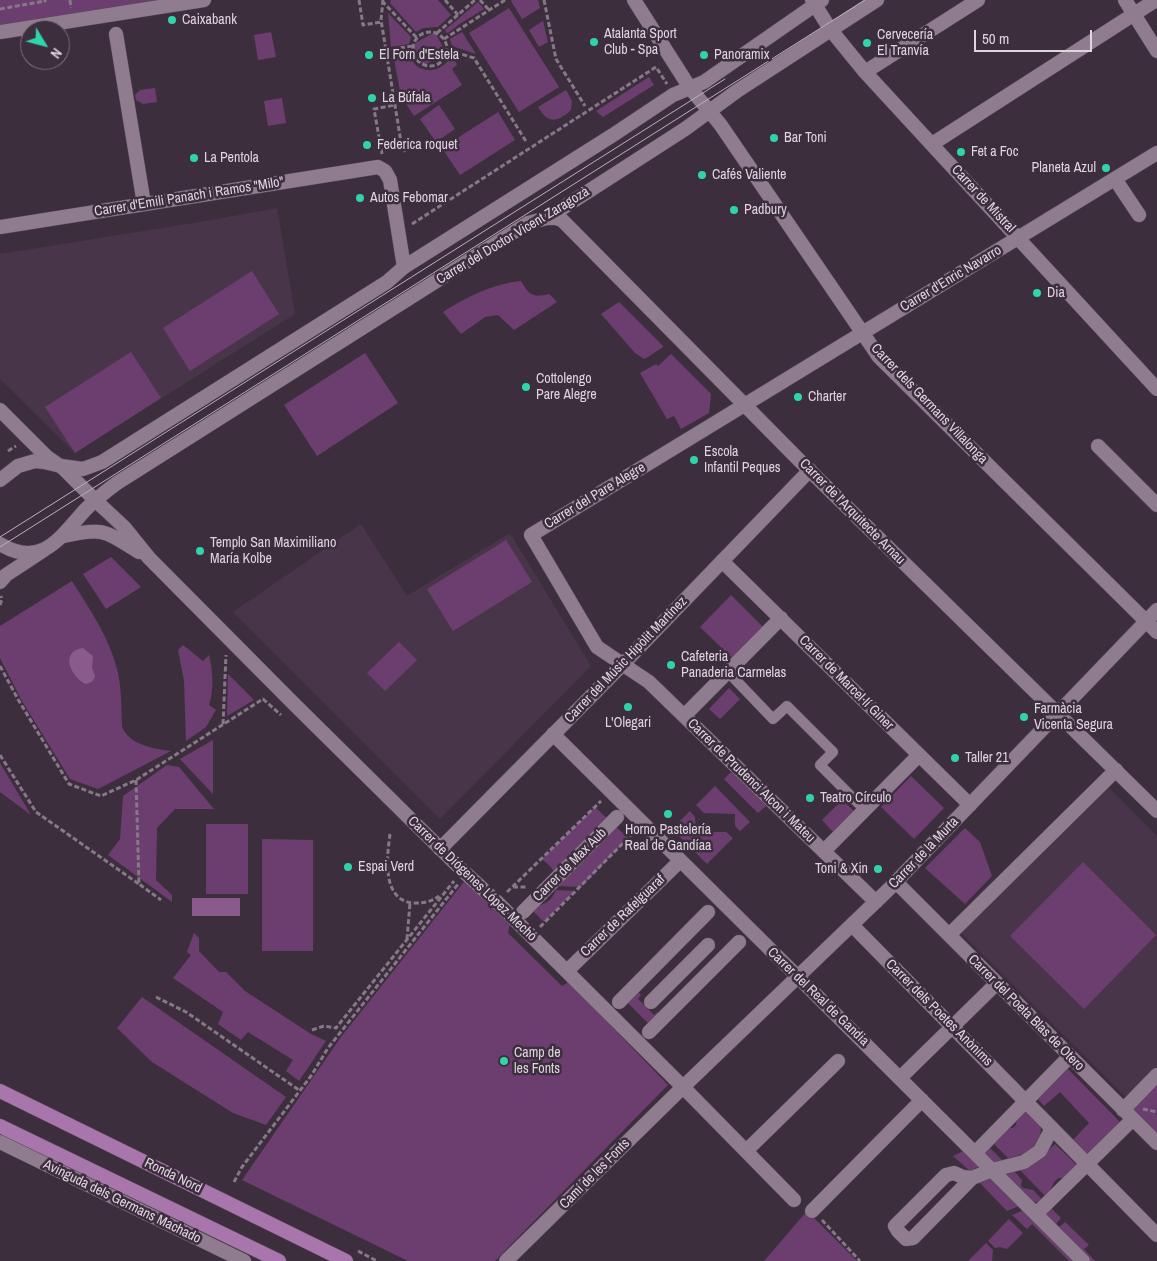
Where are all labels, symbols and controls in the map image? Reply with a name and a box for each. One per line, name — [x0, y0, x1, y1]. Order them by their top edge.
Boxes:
place label: Caixabank — [182, 12, 237, 28]
marker: Caixabank — [166, 14, 178, 26]
north arrow — [20, 20, 70, 70]
scale bar — [977, 20, 1094, 52]
place label: Atalanta Sport Club - Spa — [604, 26, 677, 58]
place label: Cervecería El Tranvía — [877, 27, 933, 59]
text: 50 m — [982, 28, 1009, 49]
marker: Atalanta Sport Club - Spa — [588, 36, 600, 48]
marker: Cervecería El Tranvía — [861, 37, 873, 49]
text: N — [47, 45, 66, 62]
place label: El Forn d'Estela — [379, 47, 459, 63]
place label: Panoramix — [714, 47, 770, 63]
marker: El Forn d'Estela — [363, 49, 375, 61]
marker: Panoramix — [698, 49, 710, 61]
place label: La Búfala — [382, 90, 431, 106]
marker: La Búfala — [366, 92, 378, 104]
place label: Bar Toni — [784, 130, 827, 146]
marker: Bar Toni — [768, 132, 780, 144]
place label: Federica roquet — [377, 137, 457, 153]
marker: Federica roquet — [361, 139, 373, 151]
place label: Fet a Foc — [971, 144, 1018, 160]
marker: Fet a Foc — [955, 146, 967, 158]
place label: La Pentola — [204, 150, 259, 166]
marker: La Pentola — [188, 152, 200, 164]
place label: Planeta Azul — [1032, 160, 1096, 176]
street label: Carrer de Mistral — [947, 162, 1019, 236]
marker: Planeta Azul — [1100, 162, 1112, 174]
place label: Cafés Valiente — [712, 167, 786, 183]
marker: Cafés Valiente — [696, 169, 708, 181]
street label: Carrer d'Emili Panach i Ramos "Milo" — [93, 174, 285, 220]
street label: Carrer del Doctor Vicent Zaragozà — [434, 184, 592, 288]
place label: Autos Febomar — [370, 190, 448, 206]
marker: Autos Febomar — [354, 192, 366, 204]
place label: Padbury — [744, 202, 787, 218]
marker: Padbury — [728, 204, 740, 216]
street label: Carrer d'Enric Navarro — [897, 242, 1005, 316]
place label: Dia — [1047, 285, 1065, 301]
marker: Dia — [1031, 287, 1043, 299]
street label: Carrer dels Germans Villalonga — [867, 340, 991, 468]
place label: Cottolengo Pare Alegre — [536, 371, 597, 404]
marker: Cottolengo Pare Alegre — [520, 381, 532, 393]
place label: Charter — [808, 389, 846, 405]
marker: Charter — [792, 391, 804, 403]
place label: Escola Infantil Peques — [704, 444, 781, 477]
marker: Escola Infantil Peques — [688, 454, 700, 466]
street label: Carrer de l'Arquitecte Arnau — [796, 456, 908, 568]
street label: Carrer del Pare Alegre — [541, 459, 649, 533]
place label: Templo San Maximiliano María Kolbe — [210, 535, 336, 568]
marker: Templo San Maximiliano María Kolbe — [194, 545, 206, 557]
street label: Carrer del Músic Hipòlit Martínez — [561, 593, 691, 727]
street label: Carrer de Marcel·lí Giner — [795, 632, 897, 734]
place label: Cafeteria Panaderia Carmelas — [681, 649, 786, 682]
marker: Cafeteria Panaderia Carmelas — [665, 659, 677, 671]
marker: L'Olegari — [622, 701, 634, 713]
place label: Farmàcia Vicenta Segura — [1034, 701, 1113, 734]
marker: Farmàcia Vicenta Segura — [1018, 711, 1030, 723]
place label: L'Olegari — [605, 715, 651, 731]
street label: Carrer de Prudenci Alcon i Mateu — [684, 716, 818, 846]
place label: Taller 21 — [965, 750, 1009, 766]
marker: Taller 21 — [949, 752, 961, 764]
place label: Teatro Círculo — [820, 790, 891, 806]
marker: Teatro Círculo — [804, 792, 816, 804]
marker: Horno Pastelería Real de Gandíaa — [662, 808, 674, 820]
street label: Carrer de Diógenes López Mechó — [404, 813, 540, 945]
street label: Carrer de la Murta — [886, 814, 962, 892]
place label: Horno Pastelería Real de Gandíaa — [625, 822, 711, 854]
street label: Carrer de Max Aub — [530, 825, 610, 905]
place label: Espai Verd — [358, 859, 414, 875]
marker: Espai Verd — [342, 861, 354, 873]
place label: Toni & Xin — [815, 861, 868, 877]
marker: Toni & Xin — [872, 863, 884, 875]
street label: Carrer de Rafelguaraf — [577, 871, 669, 961]
street label: Carrer del Real de Gandia — [764, 944, 872, 1050]
street label: Carrer del Poeta Blas de Otero — [964, 951, 1088, 1075]
street label: Carrer dels Poetes Anònims — [882, 956, 996, 1070]
place label: Camp de les Fonts — [514, 1045, 561, 1078]
marker: Camp de les Fonts — [498, 1055, 510, 1067]
street label: Camí de les Fonts — [556, 1135, 634, 1213]
street label: Ronda Nord — [142, 1155, 204, 1197]
street label: Avinguda dels Germans Machado — [40, 1156, 204, 1248]

